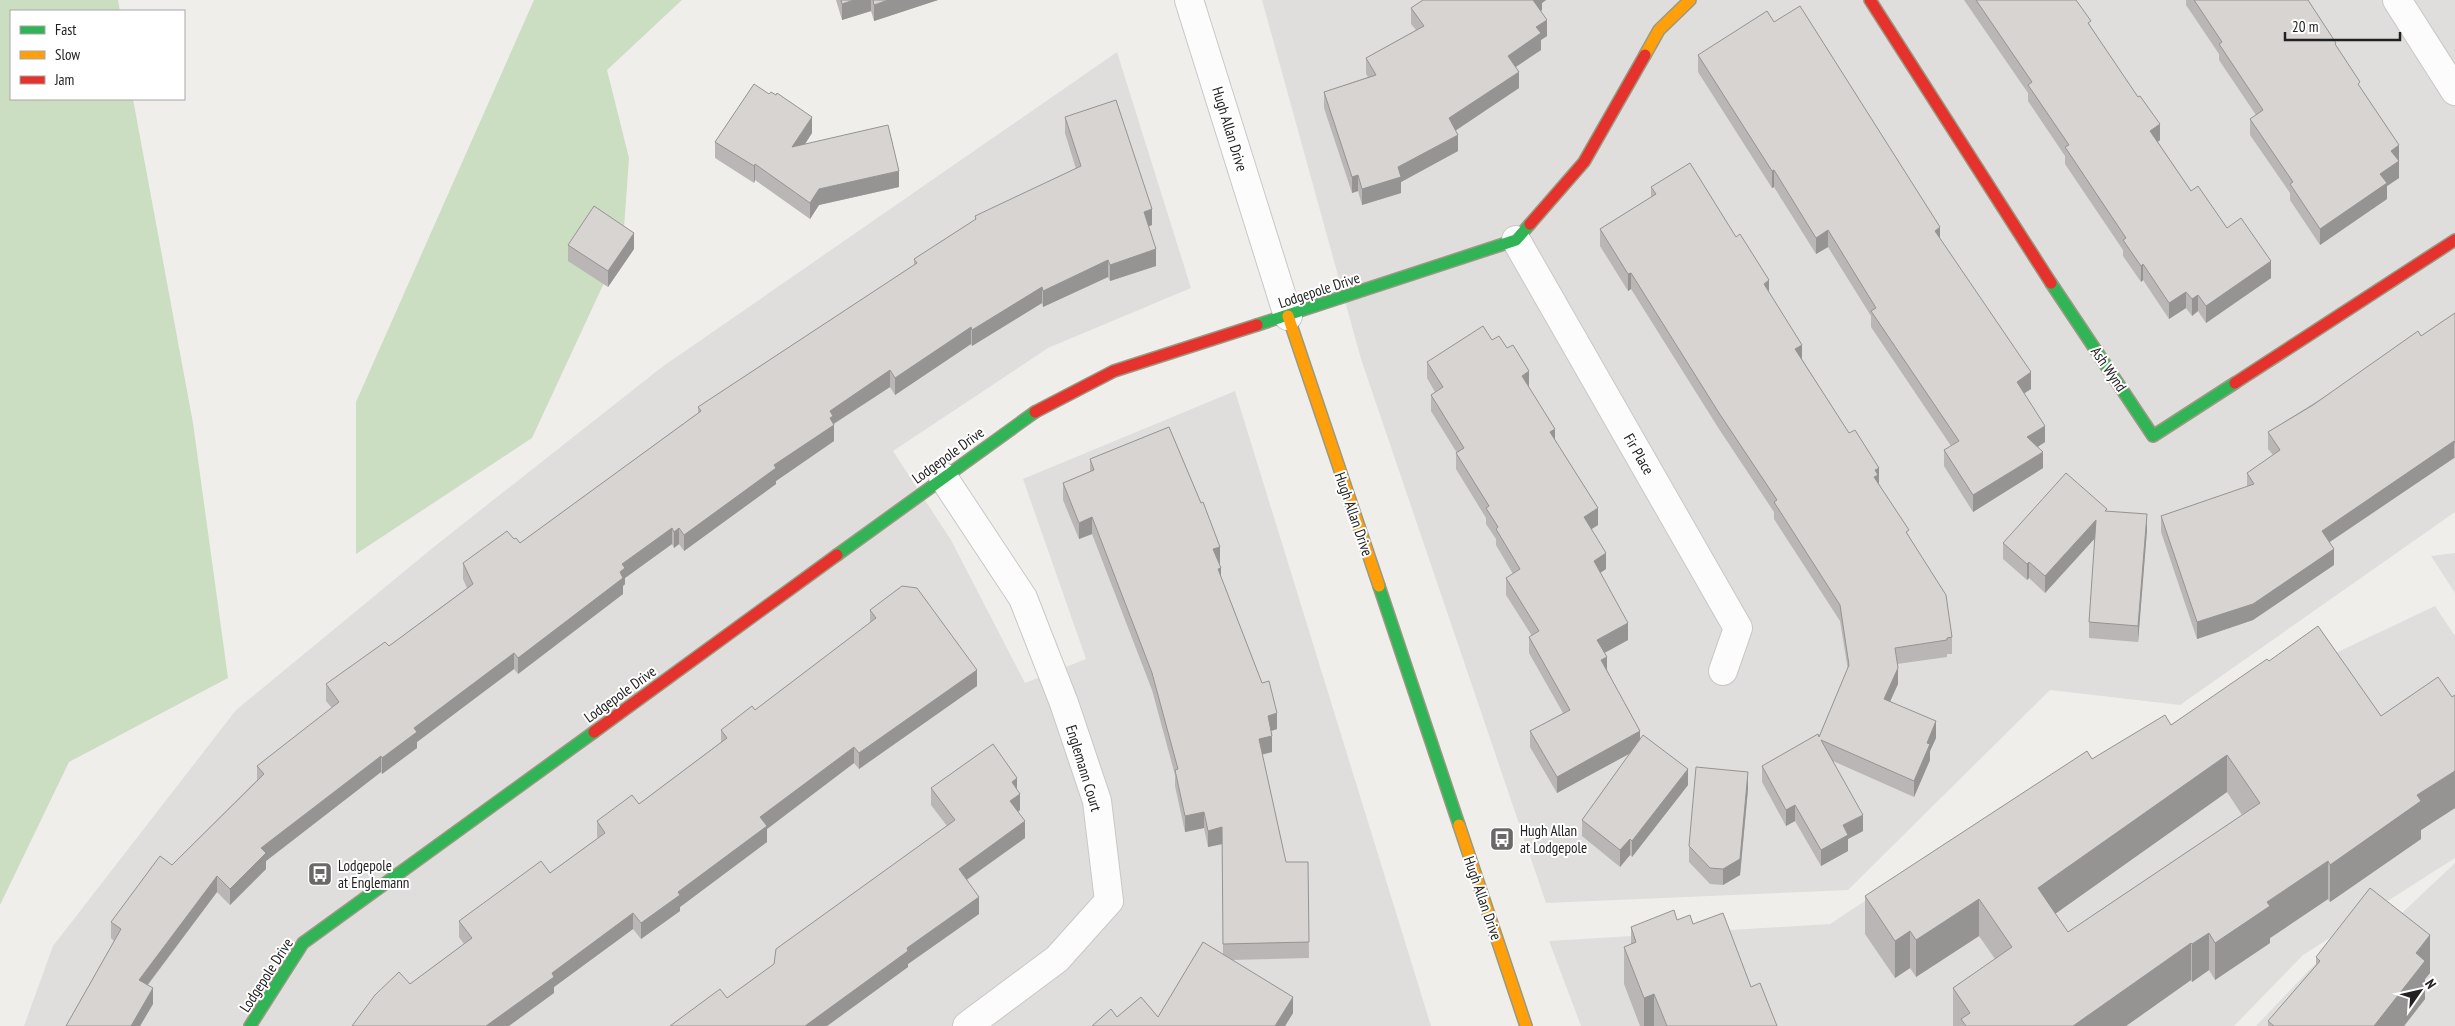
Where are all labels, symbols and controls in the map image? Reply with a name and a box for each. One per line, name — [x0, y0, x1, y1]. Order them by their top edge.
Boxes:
legend — [10, 10, 185, 100]
scale bar — [2285, 10, 2400, 42]
text: 20 m — [2292, 17, 2318, 36]
text: Fast — [55, 20, 76, 39]
text: Slow — [55, 45, 80, 64]
text: Jam — [54, 70, 74, 89]
street label: Hugh Allan Drive — [1208, 84, 1252, 174]
street label: Lodgepole Drive — [1276, 268, 1362, 312]
street label: Ash Wynd — [2087, 343, 2131, 395]
street label: Lodgepole Drive — [908, 423, 988, 487]
street label: Fir Place — [1620, 430, 1658, 478]
street label: Hugh Allan Drive — [1331, 470, 1377, 558]
street label: Lodgepole Drive — [580, 662, 660, 726]
street label: Englemann Court — [1062, 723, 1106, 813]
place label: Hugh Allan at Lodgepole — [1520, 821, 1587, 857]
bus stop icon: Hugh Allan at Lodgepole — [1489, 826, 1515, 852]
street label: Hugh Allan Drive — [1460, 854, 1506, 942]
place label: Lodgepole at Englemann — [338, 856, 409, 892]
bus stop icon: Lodgepole at Englemann — [307, 861, 333, 887]
street label: Lodgepole Drive — [235, 934, 297, 1016]
north arrow — [2395, 966, 2445, 1016]
text: N — [2421, 976, 2440, 992]

